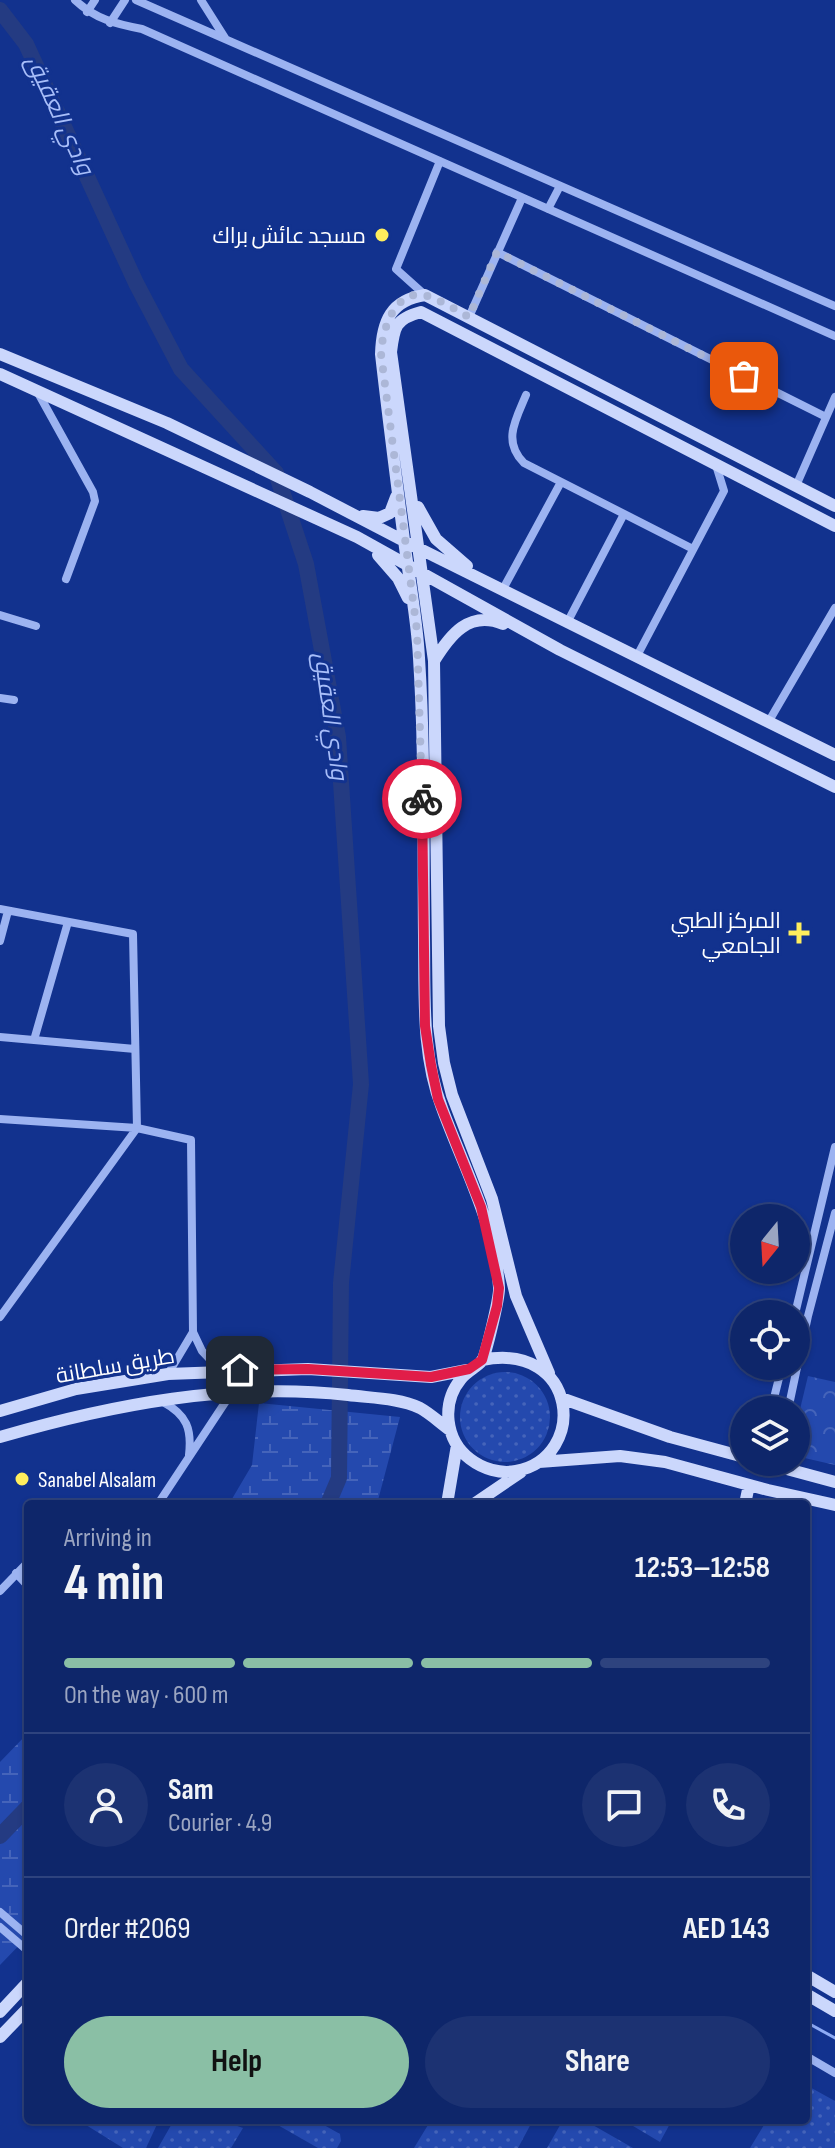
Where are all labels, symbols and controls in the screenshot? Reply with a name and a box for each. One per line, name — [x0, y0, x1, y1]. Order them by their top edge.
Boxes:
water label: وادي العقيق — [16, 51, 101, 183]
place label: مسجد عائش براك — [212, 223, 366, 250]
marker: مسجد عائش براك — [373, 226, 391, 244]
pin — [710, 342, 778, 410]
icon: bag — [722, 354, 766, 398]
water label: وادي العقيق — [303, 650, 354, 784]
courier — [382, 759, 462, 839]
icon: bike — [400, 777, 444, 821]
place label: المركز الطبي الجامعي — [671, 908, 781, 962]
marker: المركز الطبي الجامعي — [788, 922, 810, 944]
north arrow — [730, 1204, 810, 1284]
map controls — [730, 1204, 810, 1476]
button: locate — [730, 1300, 810, 1380]
pin — [206, 1336, 274, 1404]
street label: طريق سلطانة — [54, 1343, 177, 1390]
icon: home — [218, 1348, 262, 1392]
button: layers — [730, 1396, 810, 1476]
place label: Sanabel Alsalam — [38, 1467, 156, 1494]
marker: Sanabel Alsalam — [13, 1470, 31, 1488]
text: Arriving in — [64, 1523, 152, 1554]
text: 12:53–12:58 — [635, 1550, 770, 1586]
text: 4 min — [64, 1552, 164, 1615]
text: On the way · 600 m — [64, 1680, 229, 1711]
button: person — [64, 1763, 148, 1847]
button: chat — [582, 1763, 666, 1847]
button: phone — [686, 1763, 770, 1847]
text: Sam — [168, 1772, 214, 1808]
text: Courier · 4.9 — [168, 1808, 272, 1839]
text: Order #2069 — [64, 1911, 191, 1947]
text: AED 143 — [683, 1911, 770, 1947]
button: Help — [64, 2016, 409, 2108]
button: Share — [425, 2016, 770, 2108]

